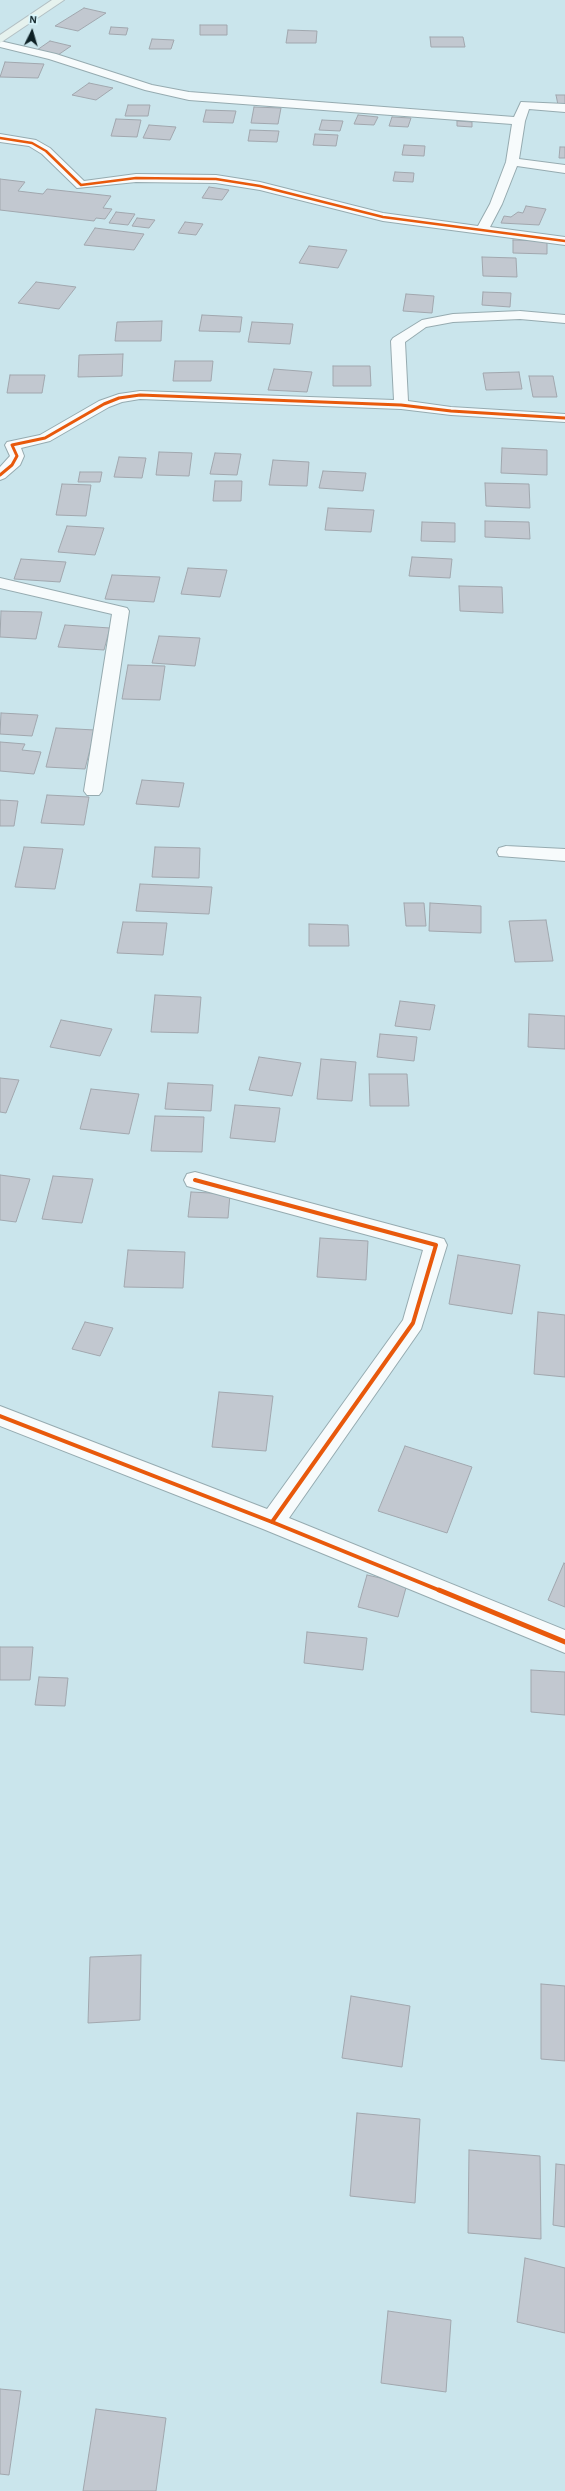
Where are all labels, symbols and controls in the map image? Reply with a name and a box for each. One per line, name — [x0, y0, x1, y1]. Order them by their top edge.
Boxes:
north arrow — [12, 12, 52, 52]
text: N — [29, 14, 37, 25]

